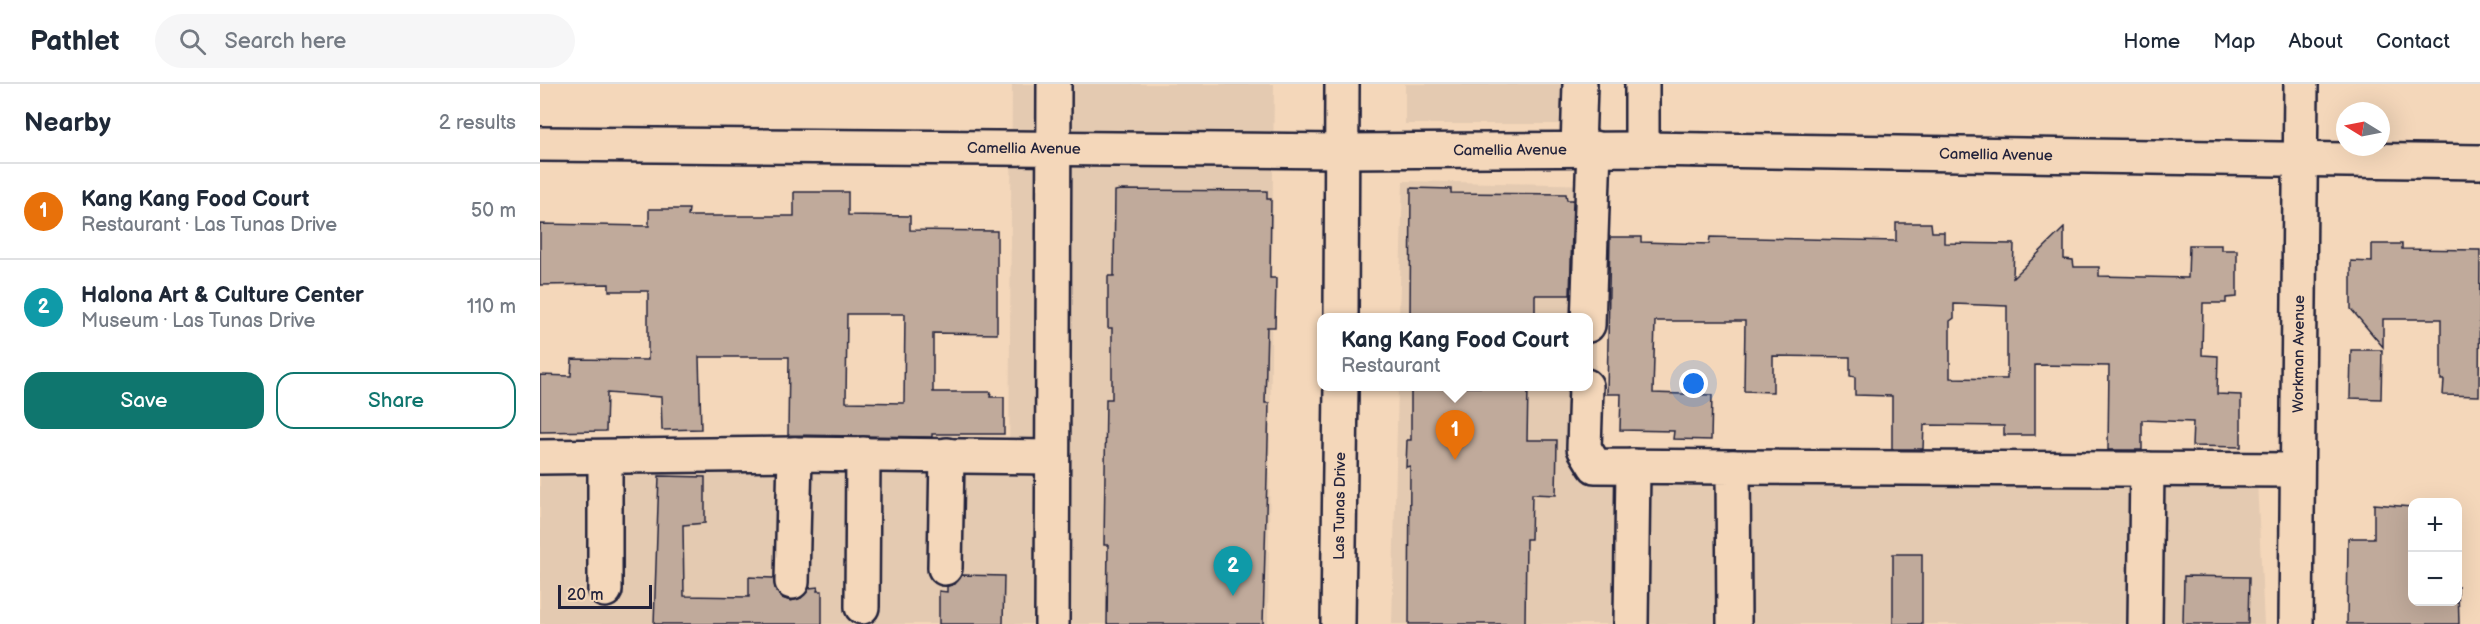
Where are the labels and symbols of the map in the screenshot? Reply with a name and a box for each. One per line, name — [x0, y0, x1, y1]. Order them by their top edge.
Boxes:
north arrow — [2336, 102, 2390, 156]
street label: Camellia Avenue — [967, 139, 1081, 159]
street label: Camellia Avenue — [1453, 140, 1567, 160]
street label: Camellia Avenue — [1939, 145, 2053, 165]
street label: Workman Avenue — [2289, 295, 2309, 413]
your location — [1679, 369, 1708, 398]
pin: 1 — [1436, 410, 1474, 460]
street label: Las Tunas Drive — [1330, 452, 1350, 560]
pin: 2 — [1214, 546, 1252, 596]
scale bar — [558, 582, 652, 610]

